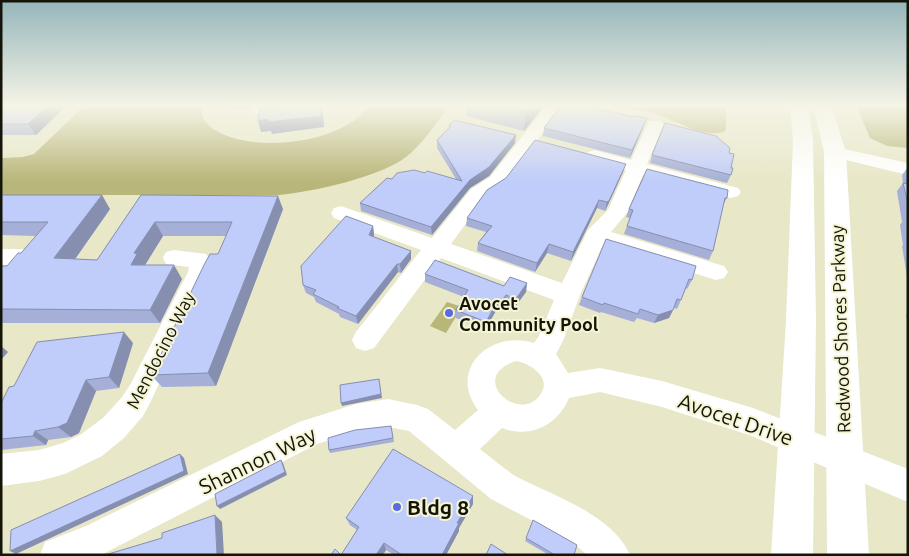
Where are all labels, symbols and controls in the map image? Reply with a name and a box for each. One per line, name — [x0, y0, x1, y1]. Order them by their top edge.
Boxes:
street label: Redwood Shores Parkway — [826, 224, 854, 433]
street label: Mendocino Way — [122, 288, 198, 412]
place label: Avocet Community Pool — [459, 293, 599, 334]
marker: Avocet Community Pool — [443, 307, 455, 319]
street label: Avocet Drive — [675, 388, 797, 450]
street label: Shannon Way — [195, 421, 319, 499]
place label: Bldg 8 — [407, 495, 469, 519]
marker: Bldg 8 — [391, 501, 403, 513]

